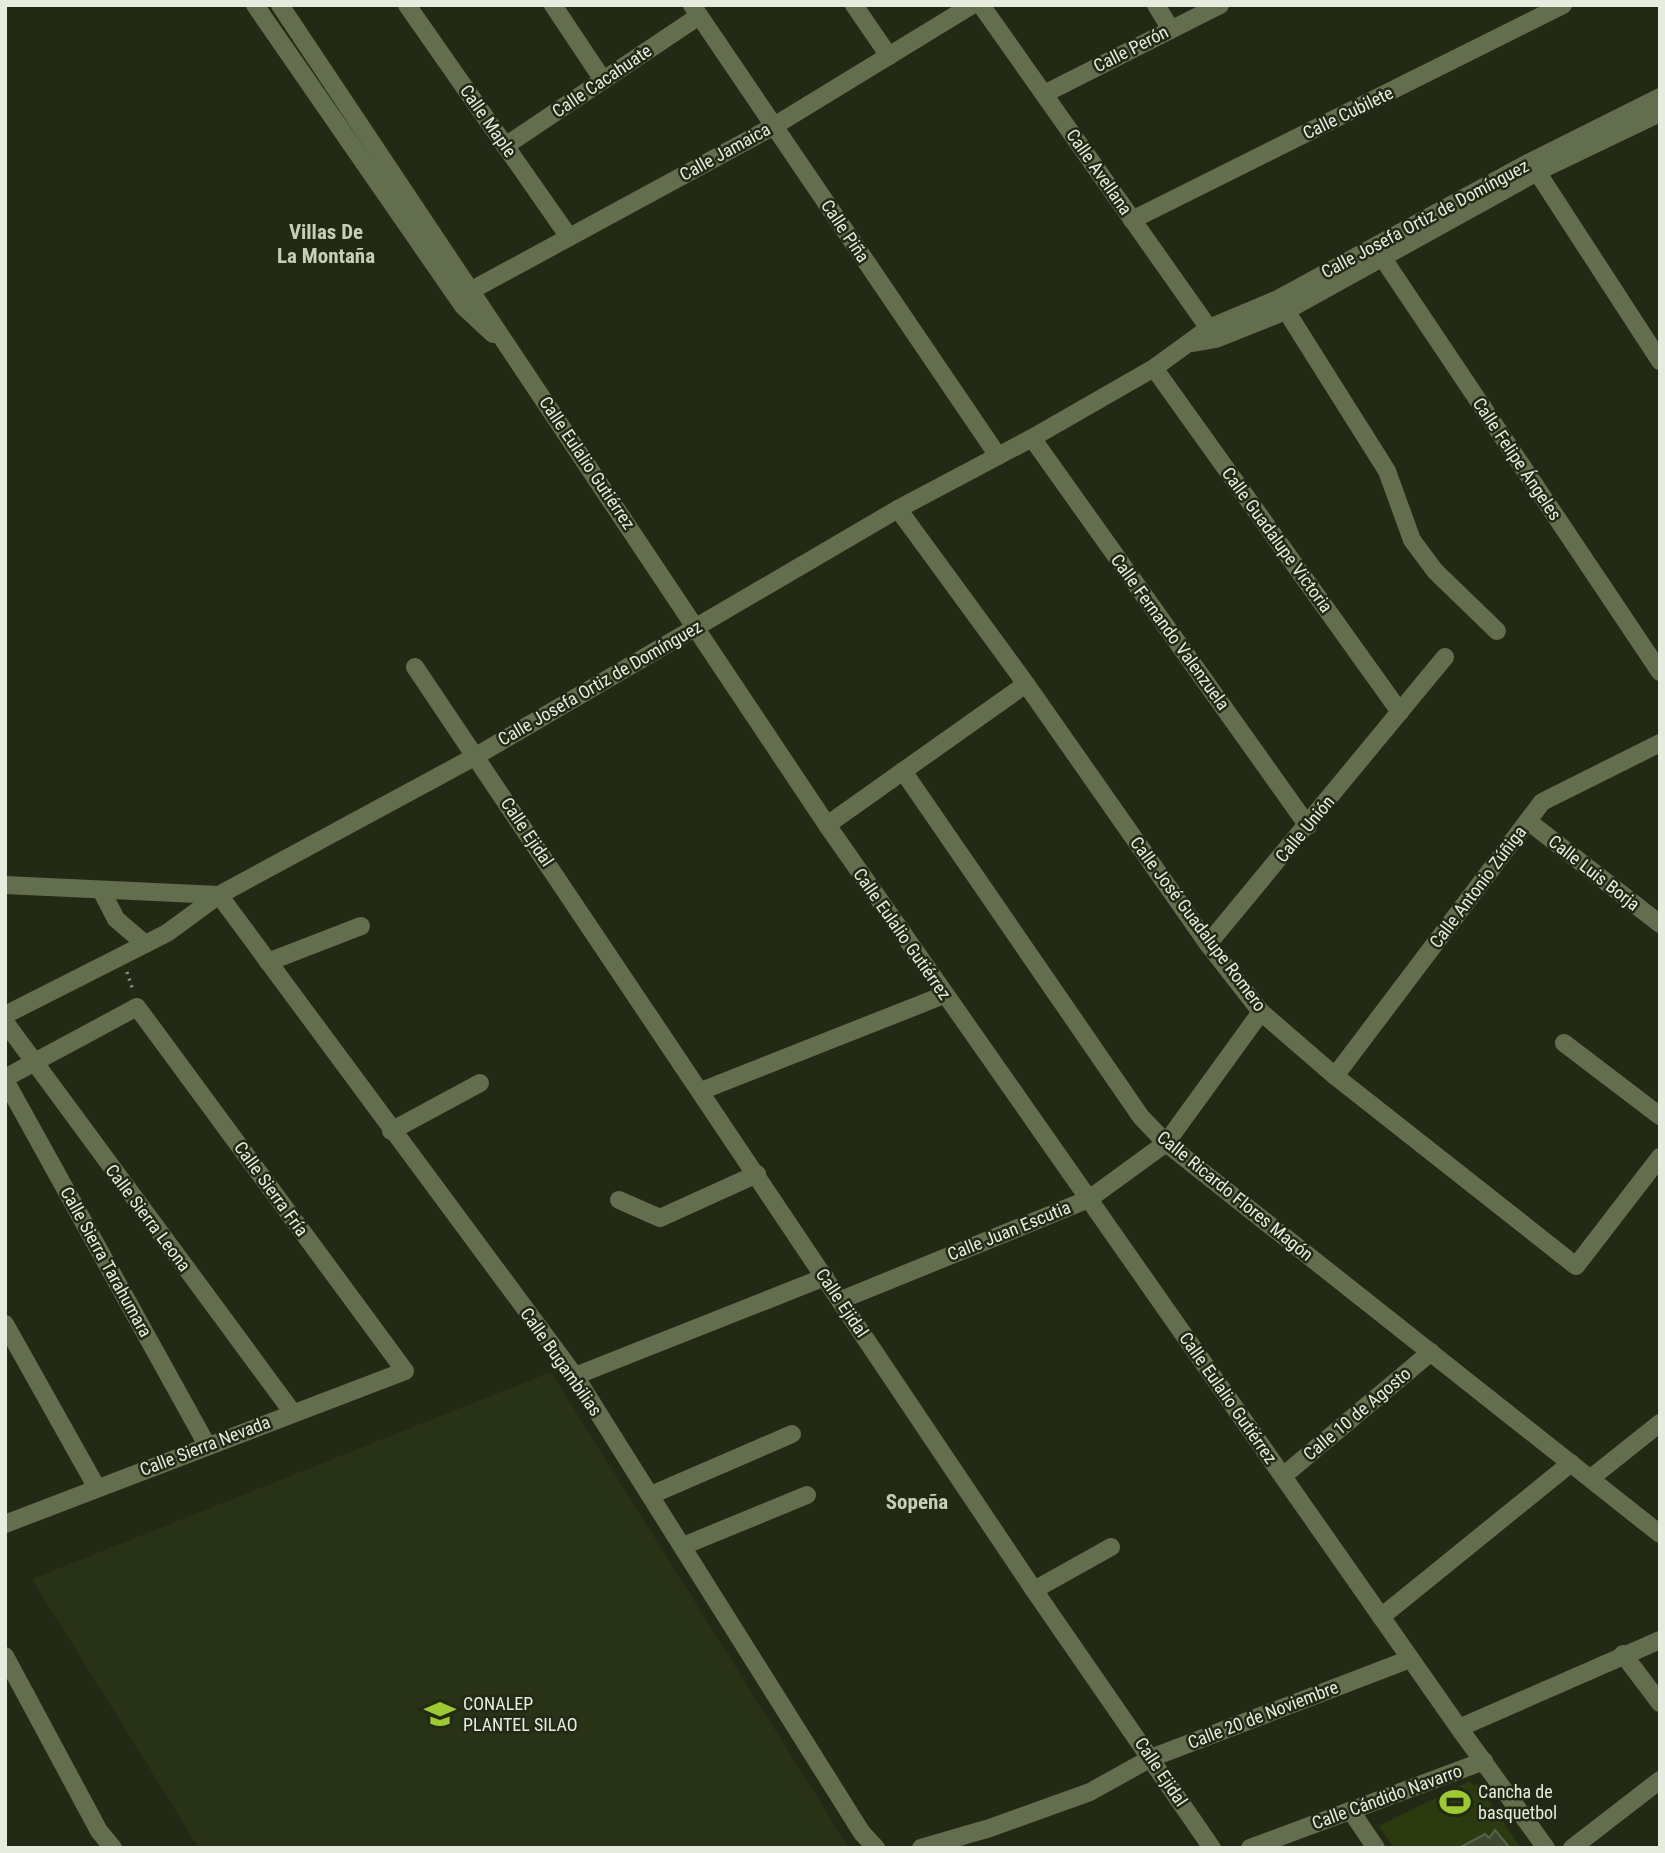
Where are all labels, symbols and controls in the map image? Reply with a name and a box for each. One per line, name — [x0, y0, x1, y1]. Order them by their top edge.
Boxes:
street label: Calle Perón — [1090, 21, 1172, 76]
street label: Calle Cacahuate — [548, 40, 655, 122]
street label: Calle Maple — [456, 81, 521, 161]
street label: Calle Cubilete — [1299, 82, 1396, 143]
street label: Calle Jamaica — [676, 118, 774, 185]
street label: Calle Avellana — [1062, 125, 1137, 219]
street label: Calle Josefa Ortiz de Domínguez — [1317, 155, 1532, 282]
street label: Calle Piña — [817, 195, 874, 266]
district label: Villas De La Montaña — [277, 220, 375, 268]
street label: Calle Eulalio Gutiérrez — [535, 392, 640, 533]
street label: Calle Felipe Ángeles — [1469, 393, 1566, 524]
street label: Calle Guadalupe Victoria — [1218, 463, 1337, 616]
street label: Calle Fernando Valenzuela — [1107, 550, 1234, 714]
street label: Calle Josefa Ortiz de Domínguez — [494, 615, 706, 750]
street label: Calle Unión — [1271, 791, 1338, 866]
street label: Calle Ejidal — [497, 793, 558, 870]
street label: Calle Antonio Zúñiga — [1425, 822, 1530, 952]
street label: Calle Luis Borja — [1544, 830, 1644, 915]
street label: Calle José Guadalupe Romero — [1126, 832, 1271, 1015]
street label: Calle Eulalio Gutiérrez — [849, 864, 956, 1004]
street label: Calle Ricardo Flores Magón — [1153, 1126, 1317, 1265]
street label: Calle Sierra Fría — [230, 1137, 313, 1240]
street label: Calle Sierra Leona — [101, 1160, 195, 1275]
street label: Calle Sierra Tarahumara — [56, 1183, 157, 1341]
street label: Calle Juan Escutia — [944, 1196, 1073, 1265]
street label: Calle Ejidal — [812, 1264, 873, 1341]
street label: Calle Bugambilias — [516, 1304, 607, 1420]
street label: Calle Eulalio Gutiérrez — [1175, 1328, 1282, 1468]
street label: Calle 10 de Agosto — [1299, 1363, 1415, 1465]
street label: Calle Sierra Nevada — [137, 1411, 273, 1480]
district label: Sopeña — [886, 1490, 948, 1514]
street label: Calle 20 de Noviembre — [1185, 1676, 1341, 1753]
place label: CONALEP PLANTEL SILAO — [463, 1693, 578, 1735]
school or university icon: CONALEP PLANTEL SILAO — [423, 1697, 457, 1731]
street label: Calle Ejidal — [1131, 1733, 1192, 1810]
street label: Calle Cándido Navarro — [1309, 1760, 1465, 1833]
place label: Cancha de basquetbol — [1478, 1781, 1557, 1823]
sports icon: Cancha de basquetbol — [1438, 1785, 1472, 1819]

